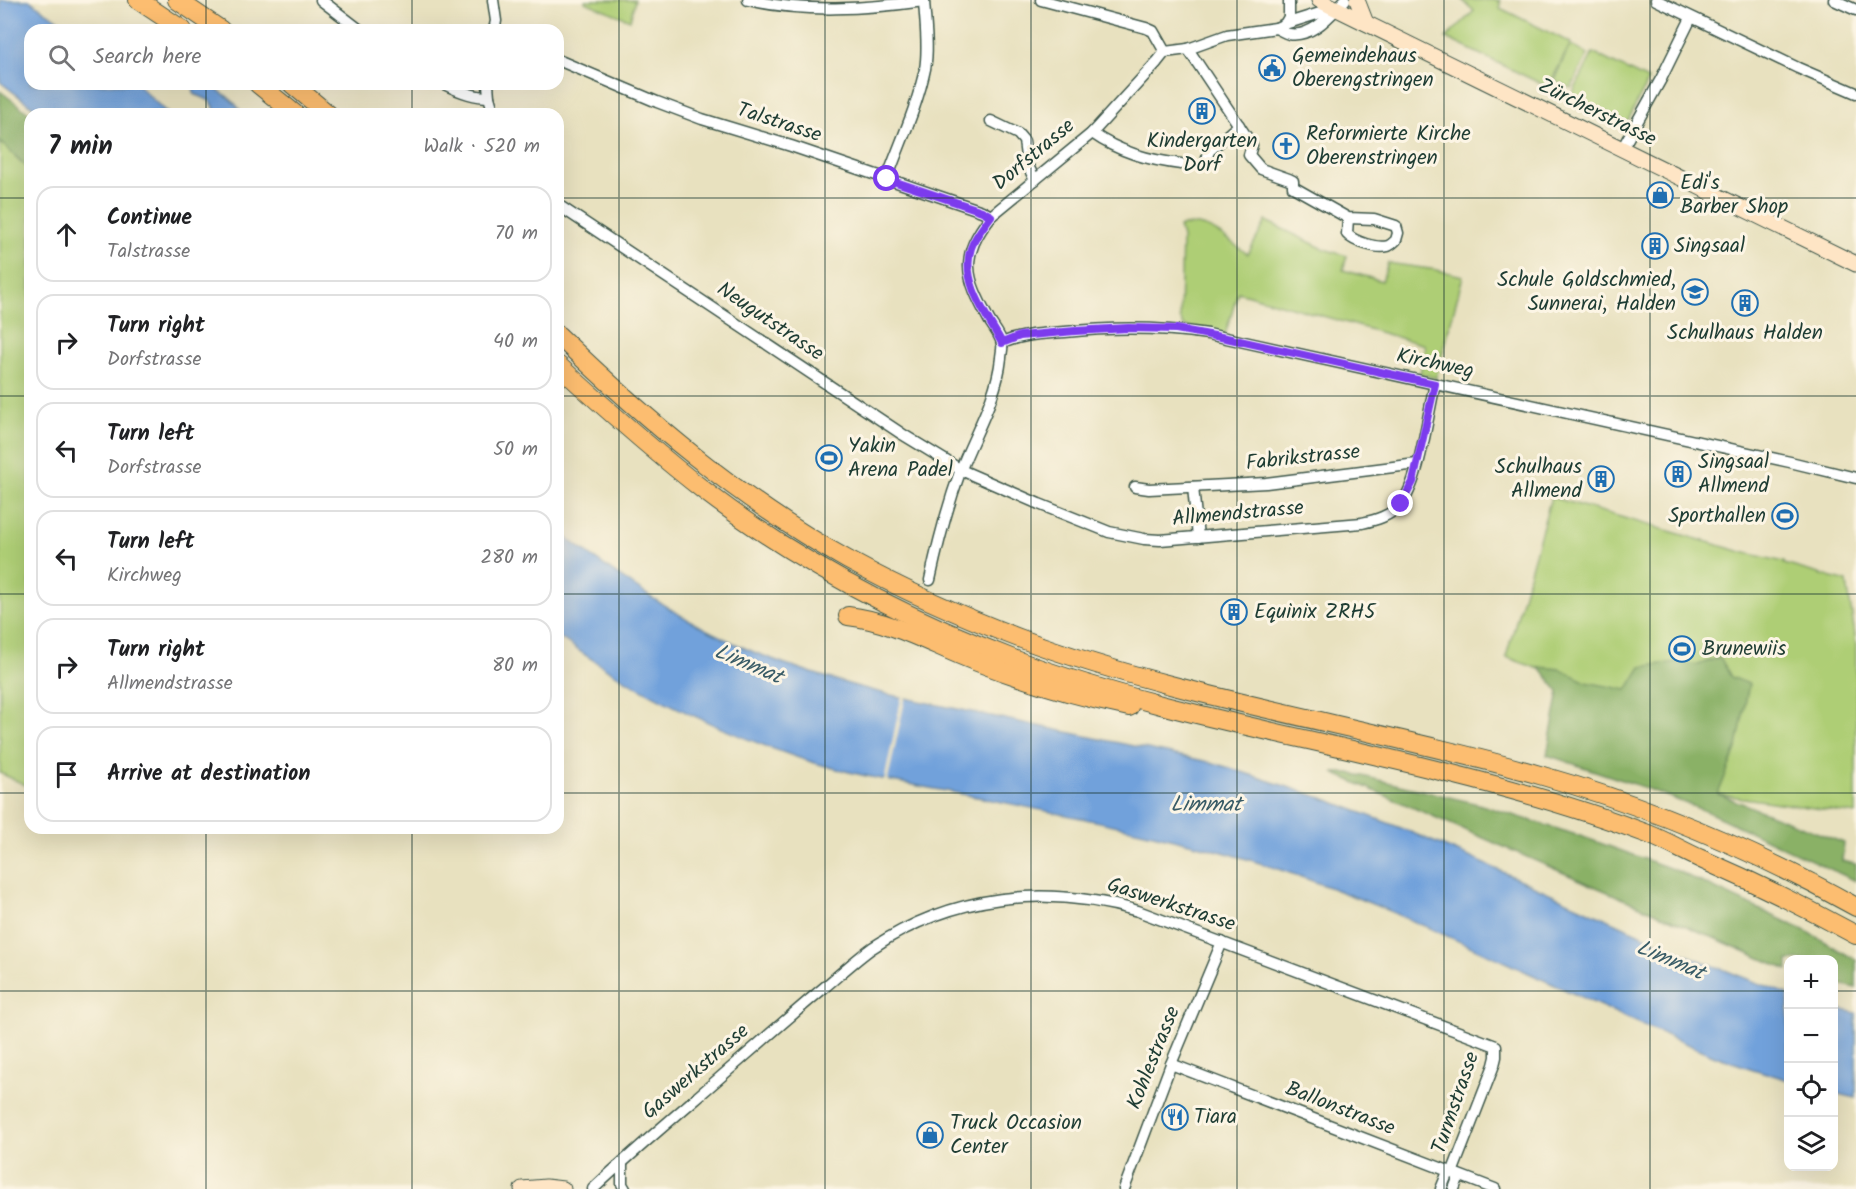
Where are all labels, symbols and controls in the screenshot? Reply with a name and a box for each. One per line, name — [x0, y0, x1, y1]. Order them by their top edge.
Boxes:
search box — [24, 24, 564, 90]
text: Search here — [93, 40, 201, 75]
place label: Gemeindehaus Oberengstringen — [1292, 40, 1434, 97]
icon: search — [45, 41, 78, 74]
public building icon: Gemeindehaus Oberengstringen — [1257, 53, 1287, 83]
street label: Zürcherstrasse — [1532, 70, 1662, 156]
street label: Talstrasse — [732, 94, 826, 152]
building icon: Kindergarten Dorf — [1187, 96, 1217, 126]
street label: Dorfstrasse — [985, 110, 1083, 199]
place label: Reformierte Kirche Oberenstringen — [1306, 118, 1471, 175]
place label: Kindergarten Dorf — [1146, 125, 1258, 182]
text: 7 min — [48, 126, 113, 168]
text: Walk · 520 m — [424, 131, 540, 163]
church icon: Reformierte Kirche Oberenstringen — [1271, 131, 1301, 161]
route start — [873, 165, 899, 191]
place label: Edi's Barber Shop — [1680, 167, 1788, 224]
shop icon: Edi's Barber Shop — [1645, 180, 1675, 210]
text: Continue — [107, 201, 192, 236]
icon: ahead — [50, 218, 83, 251]
text: 70 m — [495, 218, 538, 250]
place label: Singsaal — [1674, 230, 1745, 263]
building icon: Singsaal — [1640, 231, 1670, 261]
text: Talstrasse — [107, 236, 190, 268]
place label: Schule Goldschmied, Sunnerai, Halden — [1497, 264, 1676, 321]
street label: Neugutstrasse — [710, 274, 831, 370]
school or university icon: Schule Goldschmied, Sunnerai, Halden — [1680, 277, 1710, 307]
building icon: Schulhaus Halden — [1730, 288, 1760, 318]
text: Turn right — [107, 309, 205, 344]
place label: Schulhaus Halden — [1667, 317, 1823, 350]
icon: right — [50, 326, 83, 359]
text: 40 m — [493, 326, 538, 358]
street label: Kirchweg — [1393, 340, 1477, 388]
text: Dorfstrasse — [107, 344, 201, 376]
text: Turn left — [107, 417, 194, 452]
place label: Yakin Arena Padel — [848, 430, 953, 487]
icon: left — [50, 434, 83, 467]
text: 50 m — [493, 434, 538, 466]
street label: Fabrikstrasse — [1244, 436, 1362, 480]
sports icon: Yakin Arena Padel — [814, 443, 844, 473]
place label: Singsaal Allmend — [1698, 446, 1769, 503]
place label: Schulhaus Allmend — [1495, 451, 1583, 508]
text: Dorfstrasse — [107, 452, 201, 484]
building icon: Singsaal Allmend — [1663, 459, 1693, 489]
building icon: Schulhaus Allmend — [1586, 464, 1616, 494]
route end — [1387, 490, 1413, 516]
street label: Allmendstrasse — [1171, 492, 1306, 536]
place label: Sporthallen — [1668, 500, 1766, 533]
sports icon: Sporthallen — [1770, 501, 1800, 531]
text: Turn left — [107, 525, 194, 560]
icon: left — [50, 542, 83, 575]
text: 280 m — [480, 542, 538, 574]
text: Kirchweg — [107, 560, 182, 592]
place label: Equinix ZRH5 — [1254, 596, 1377, 629]
building icon: Equinix ZRH5 — [1219, 597, 1249, 627]
text: Turn right — [107, 633, 205, 668]
place label: Brunewiis — [1702, 633, 1786, 666]
sports icon: Brunewiis — [1667, 634, 1697, 664]
water label: Limmat — [708, 635, 791, 696]
icon: right — [50, 650, 83, 683]
text: 80 m — [492, 650, 538, 682]
text: Allmendstrasse — [107, 668, 233, 700]
text: Arrive at destination — [107, 757, 310, 792]
icon: arrive — [50, 758, 83, 791]
water label: Limmat — [1170, 788, 1245, 823]
street label: Gaswerkstrasse — [1103, 869, 1240, 941]
water label: Limmat — [1630, 931, 1713, 992]
map controls — [1784, 955, 1838, 1171]
button: + — [1784, 955, 1838, 1009]
street label: Kohlestrasse — [1118, 1001, 1190, 1115]
button: − — [1784, 1009, 1838, 1063]
street label: Gaswerkstrasse — [635, 1015, 758, 1128]
street label: Turmstrasse — [1423, 1047, 1489, 1159]
button: locate — [1784, 1063, 1838, 1117]
street label: Ballonstrasse — [1280, 1073, 1400, 1145]
place label: Tiara — [1194, 1101, 1237, 1134]
restaurant icon: Tiara — [1160, 1102, 1190, 1132]
place label: Truck Occasion Center — [950, 1107, 1082, 1164]
button: layers — [1784, 1117, 1838, 1171]
shop icon: Truck Occasion Center — [915, 1120, 945, 1150]

